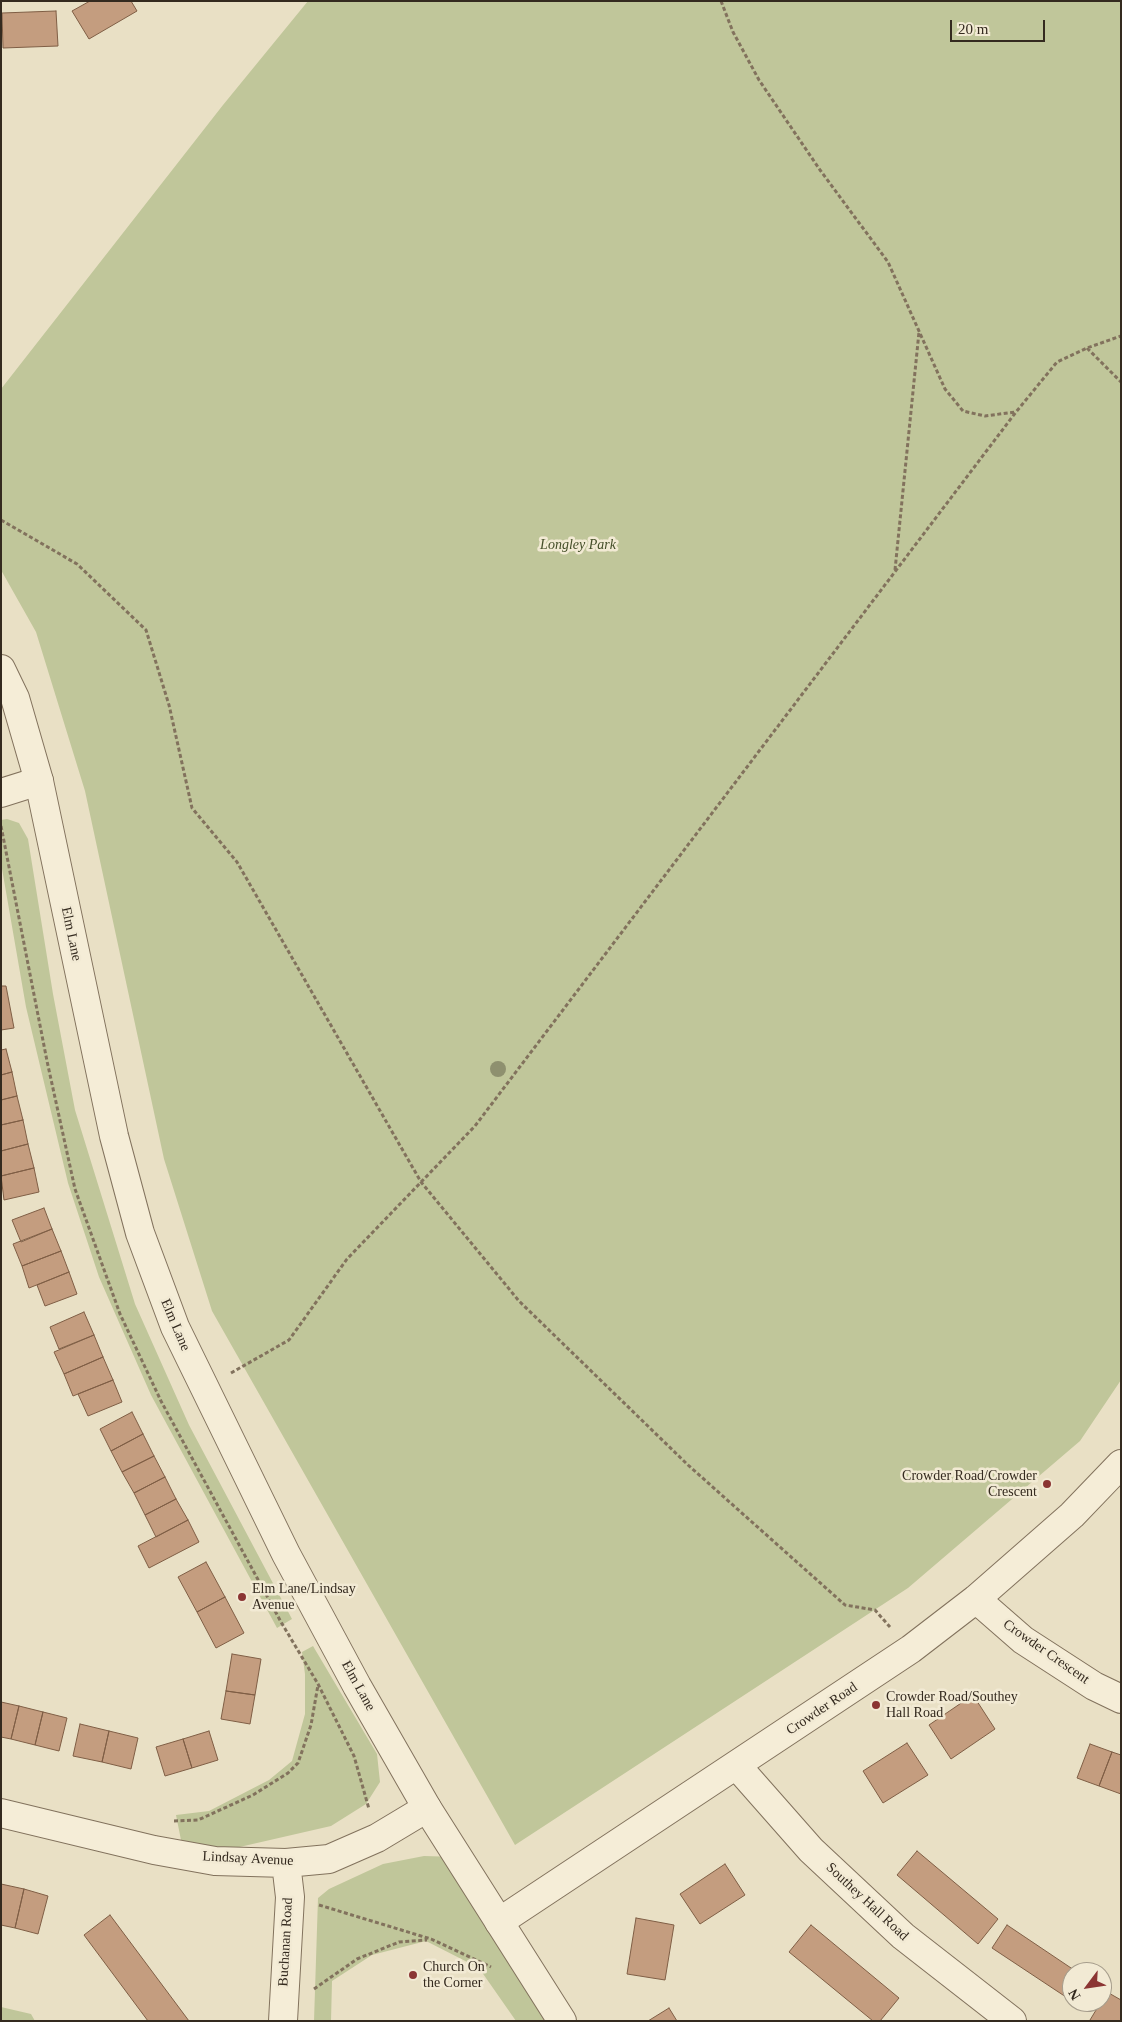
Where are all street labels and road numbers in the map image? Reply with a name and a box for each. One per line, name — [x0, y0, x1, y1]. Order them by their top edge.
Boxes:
street label: Elm Lane — [57, 905, 85, 963]
street label: Elm Lane — [157, 1296, 193, 1354]
street label: Crowder Crescent — [1000, 1616, 1092, 1688]
street label: Elm Lane — [337, 1658, 379, 1714]
street label: Crowder Road — [783, 1679, 861, 1739]
street label: Lindsay Avenue — [202, 1848, 294, 1870]
street label: Southey Hall Road — [822, 1860, 912, 1944]
street label: Buchanan Road — [275, 1897, 297, 1987]

